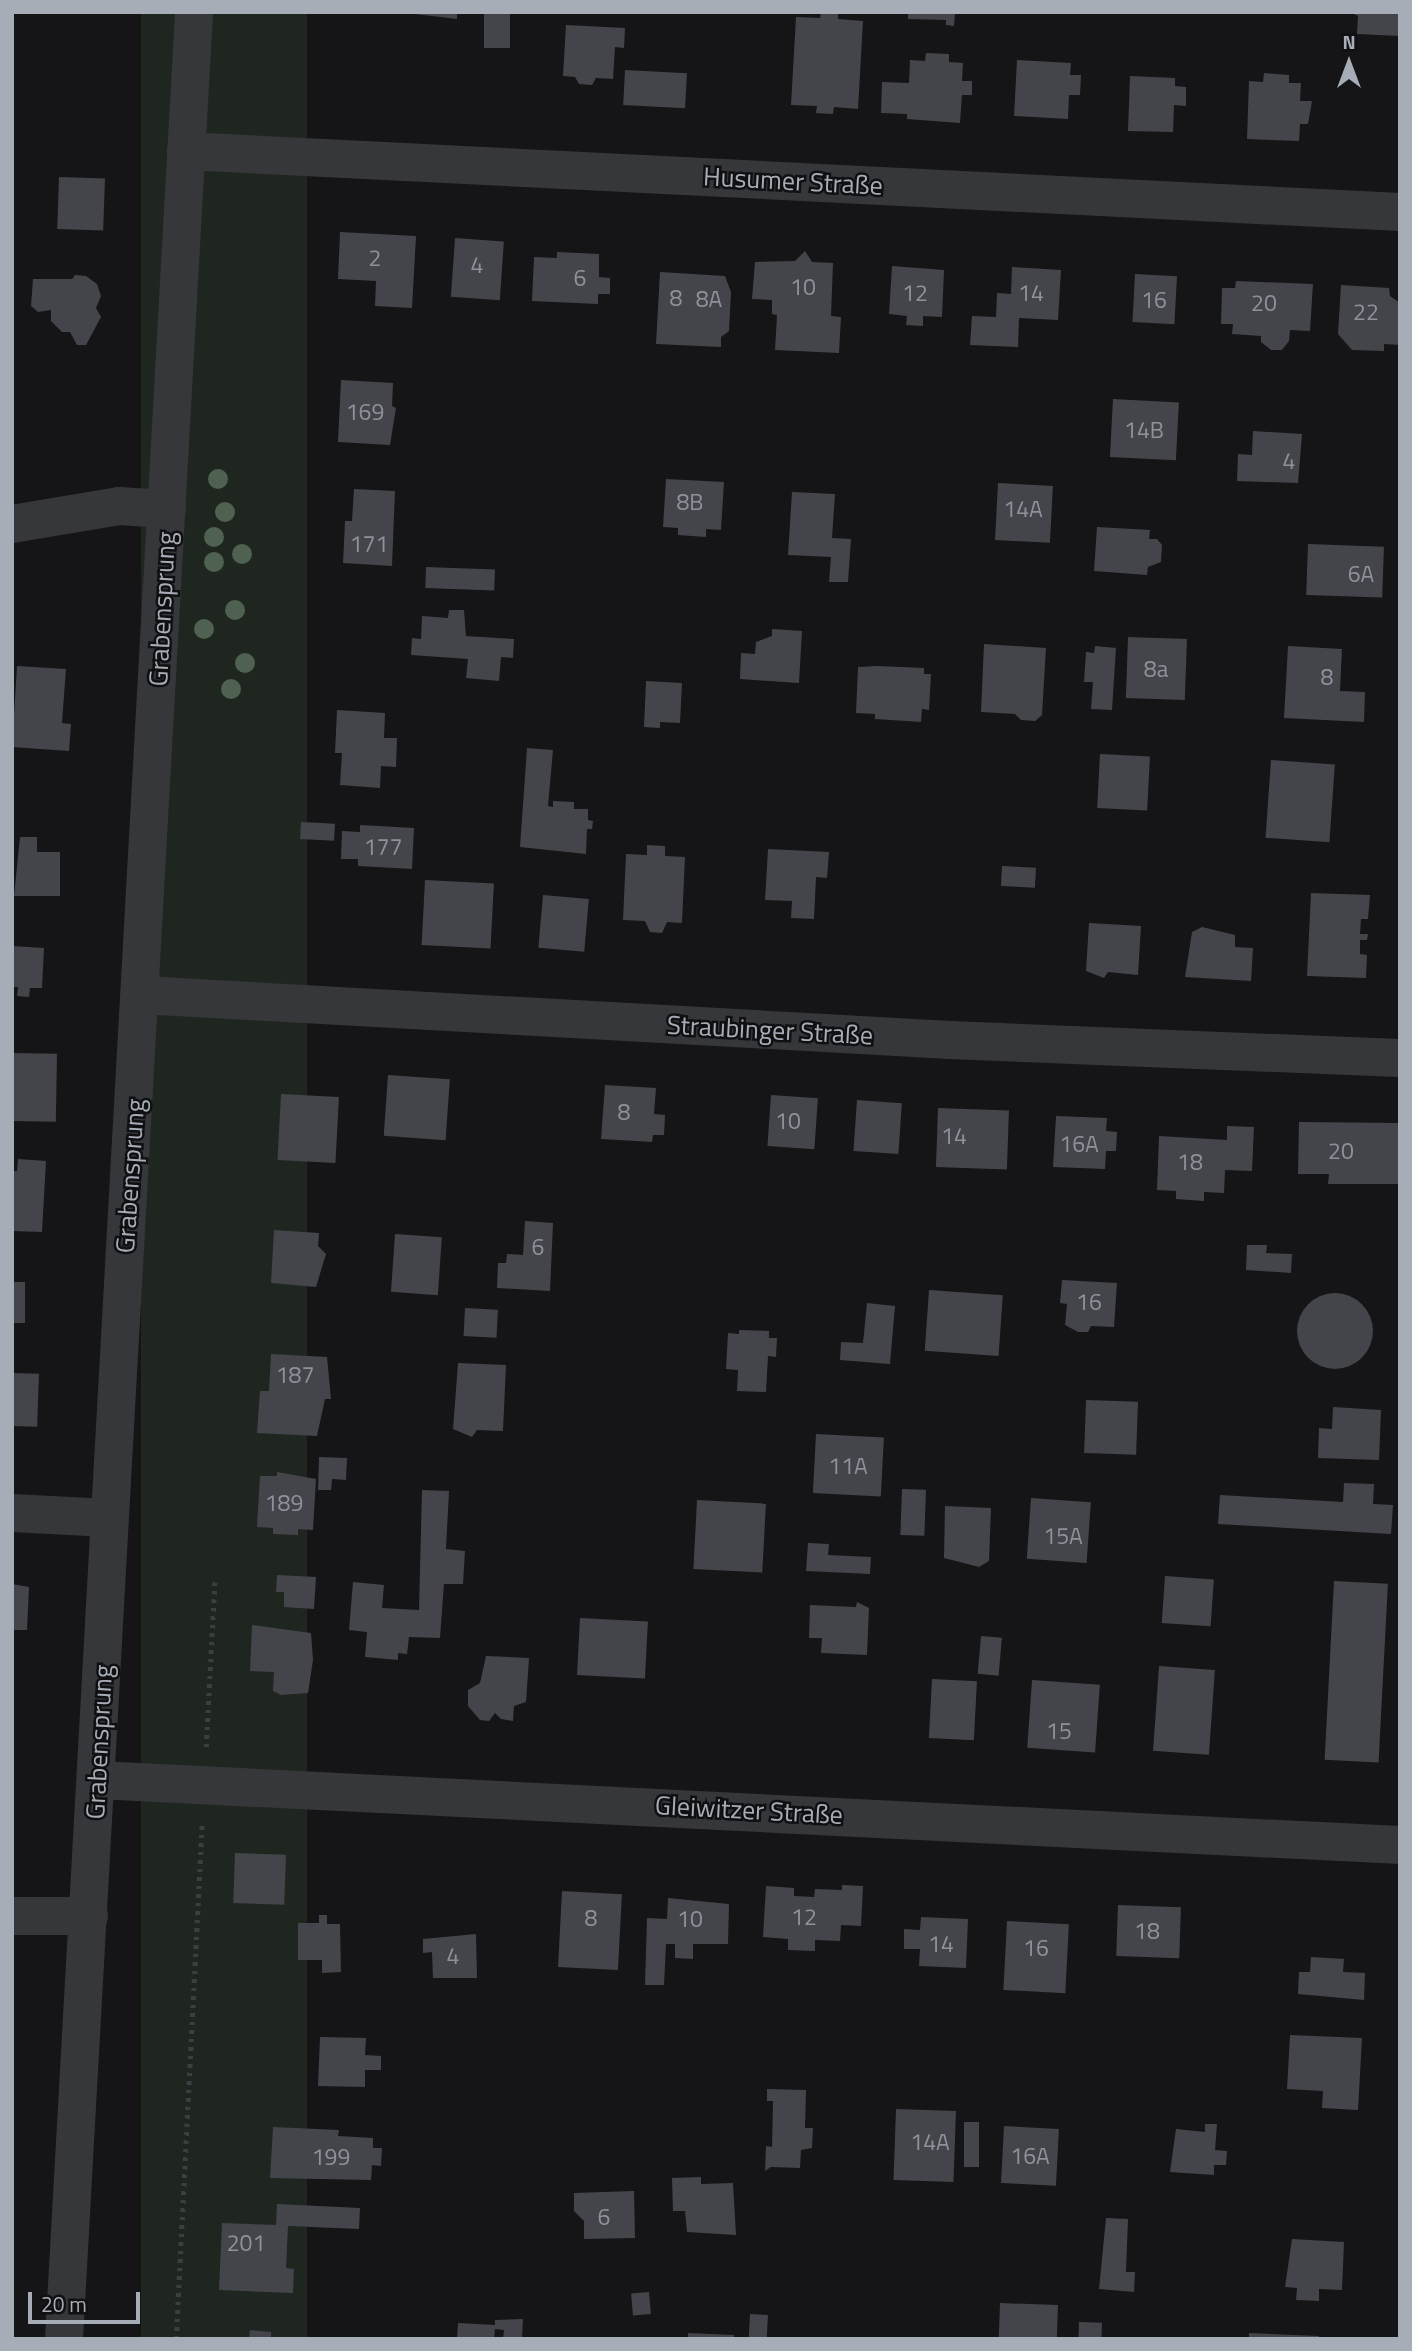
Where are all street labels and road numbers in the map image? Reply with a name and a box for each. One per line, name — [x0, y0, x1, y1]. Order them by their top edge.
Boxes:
street label: Husumer Straße — [702, 161, 884, 201]
street label: Grabensprung — [142, 531, 182, 687]
street label: Straubinger Straße — [666, 1009, 874, 1051]
street label: Grabensprung — [109, 1098, 151, 1254]
street label: Grabensprung — [79, 1664, 119, 1820]
street label: Gleiwitzer Straße — [654, 1789, 844, 1831]

